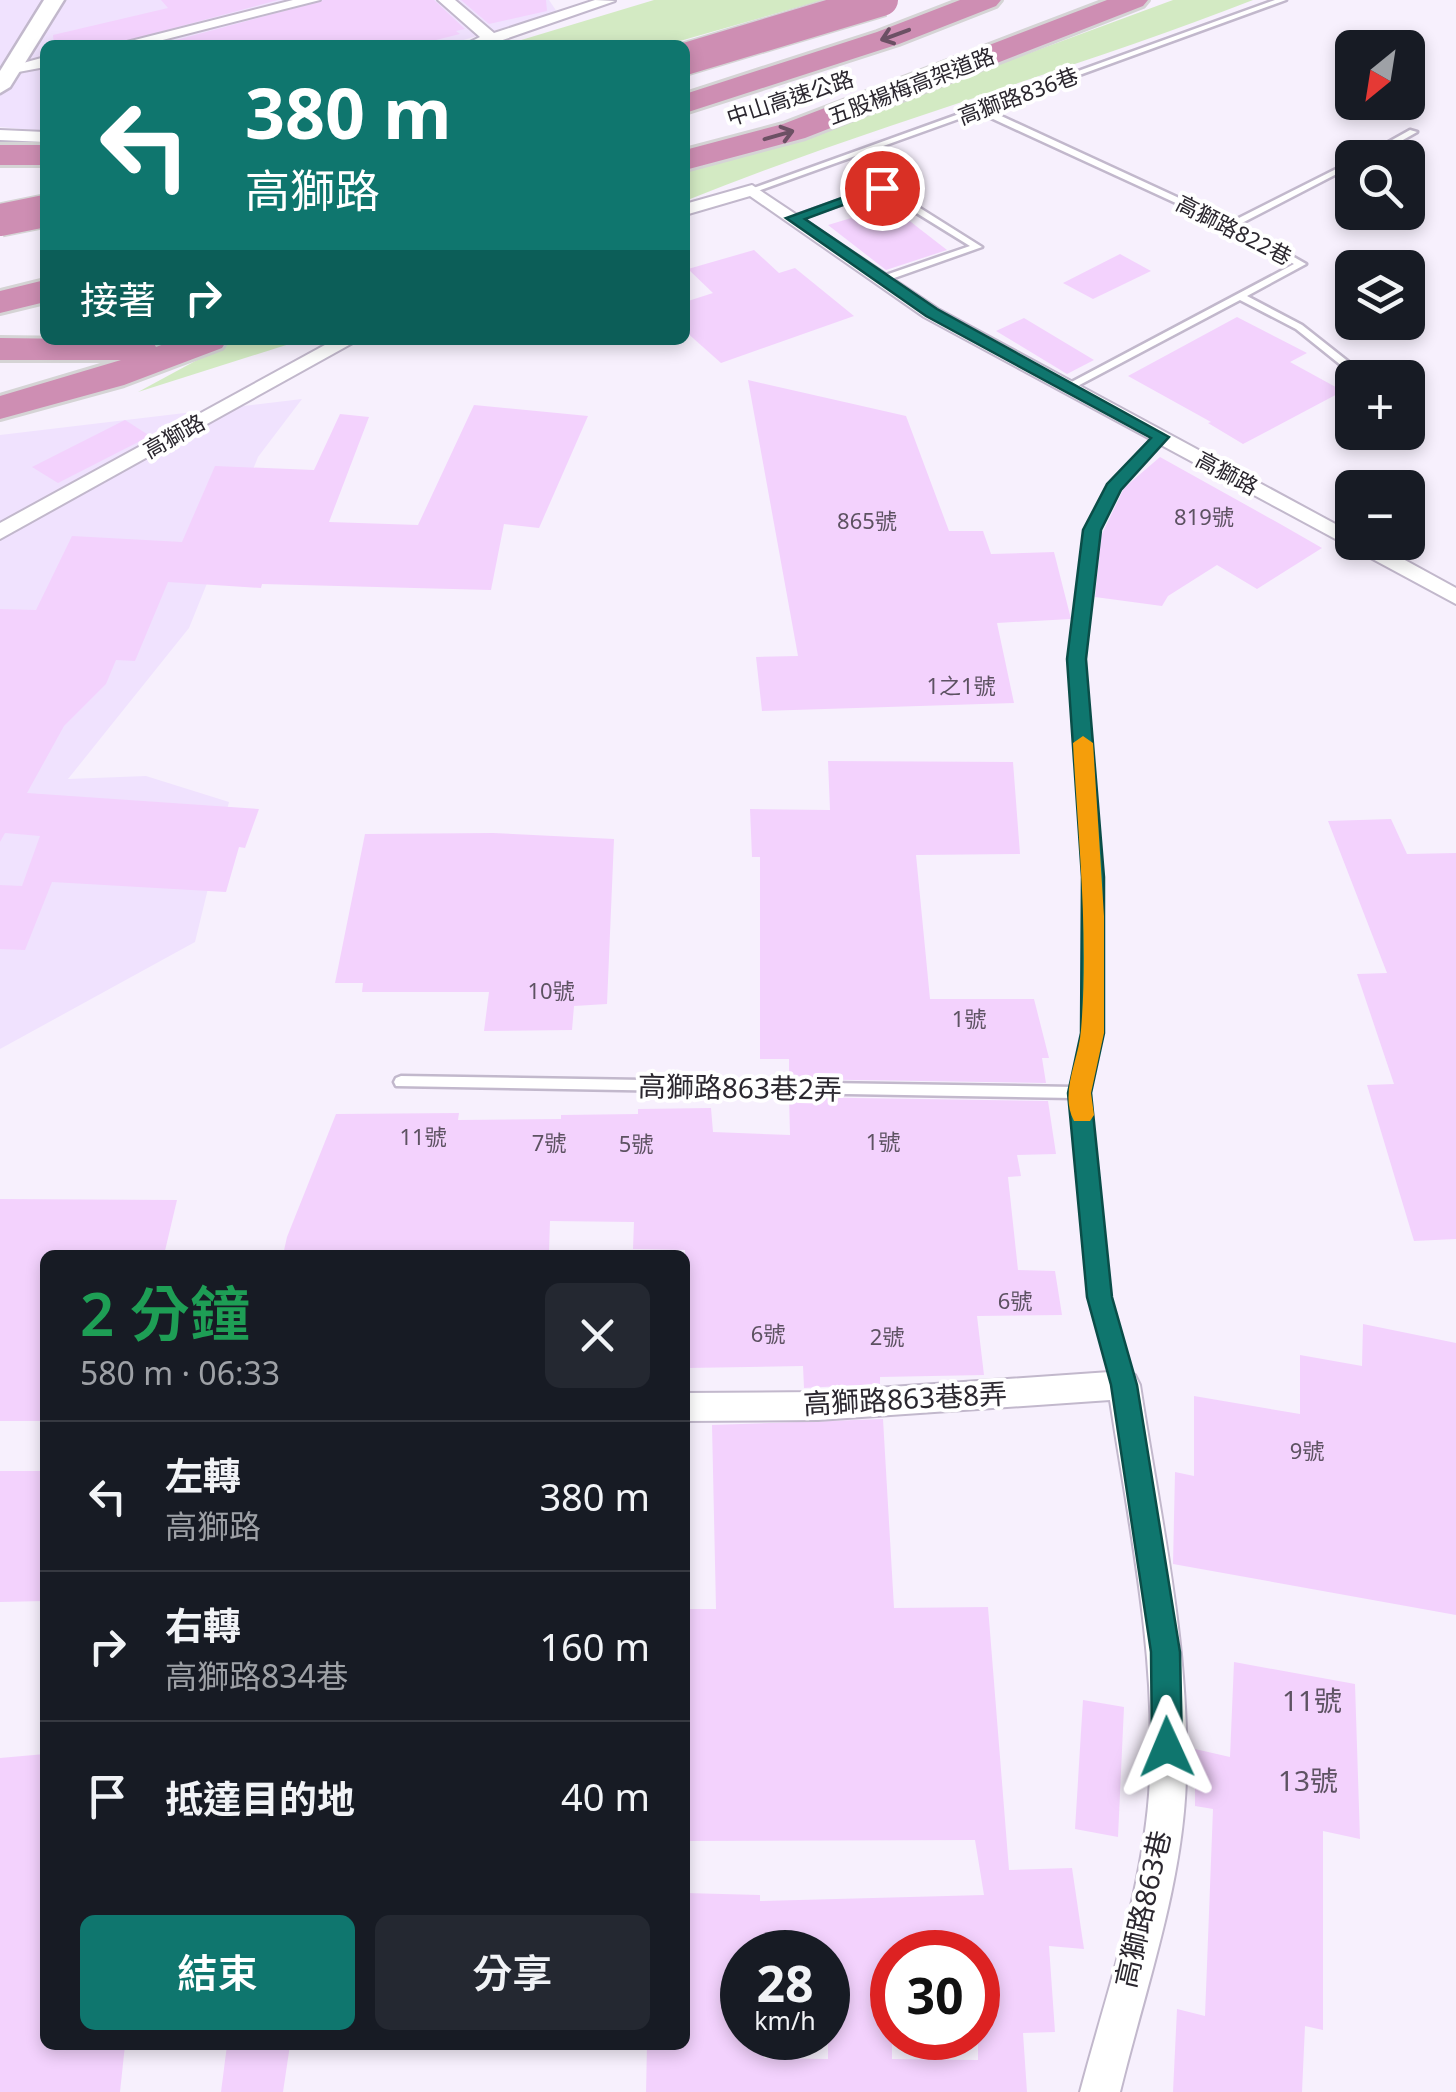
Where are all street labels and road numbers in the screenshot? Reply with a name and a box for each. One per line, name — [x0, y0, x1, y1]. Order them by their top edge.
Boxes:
street label: 五股楊梅高架道路 — [823, 40, 998, 131]
street label: 高獅路836巷 — [953, 59, 1082, 131]
street label: 中山高速公路 — [722, 62, 857, 132]
street label: 高獅路822巷 — [1172, 187, 1297, 271]
street label: 高獅路 — [137, 406, 210, 464]
street label: 高獅路 — [1191, 443, 1264, 501]
street label: 高獅路863巷2弄 — [638, 1066, 842, 1108]
street label: 高獅路863巷8弄 — [802, 1374, 1008, 1422]
street label: 高獅路863巷 — [1106, 1827, 1179, 1991]

